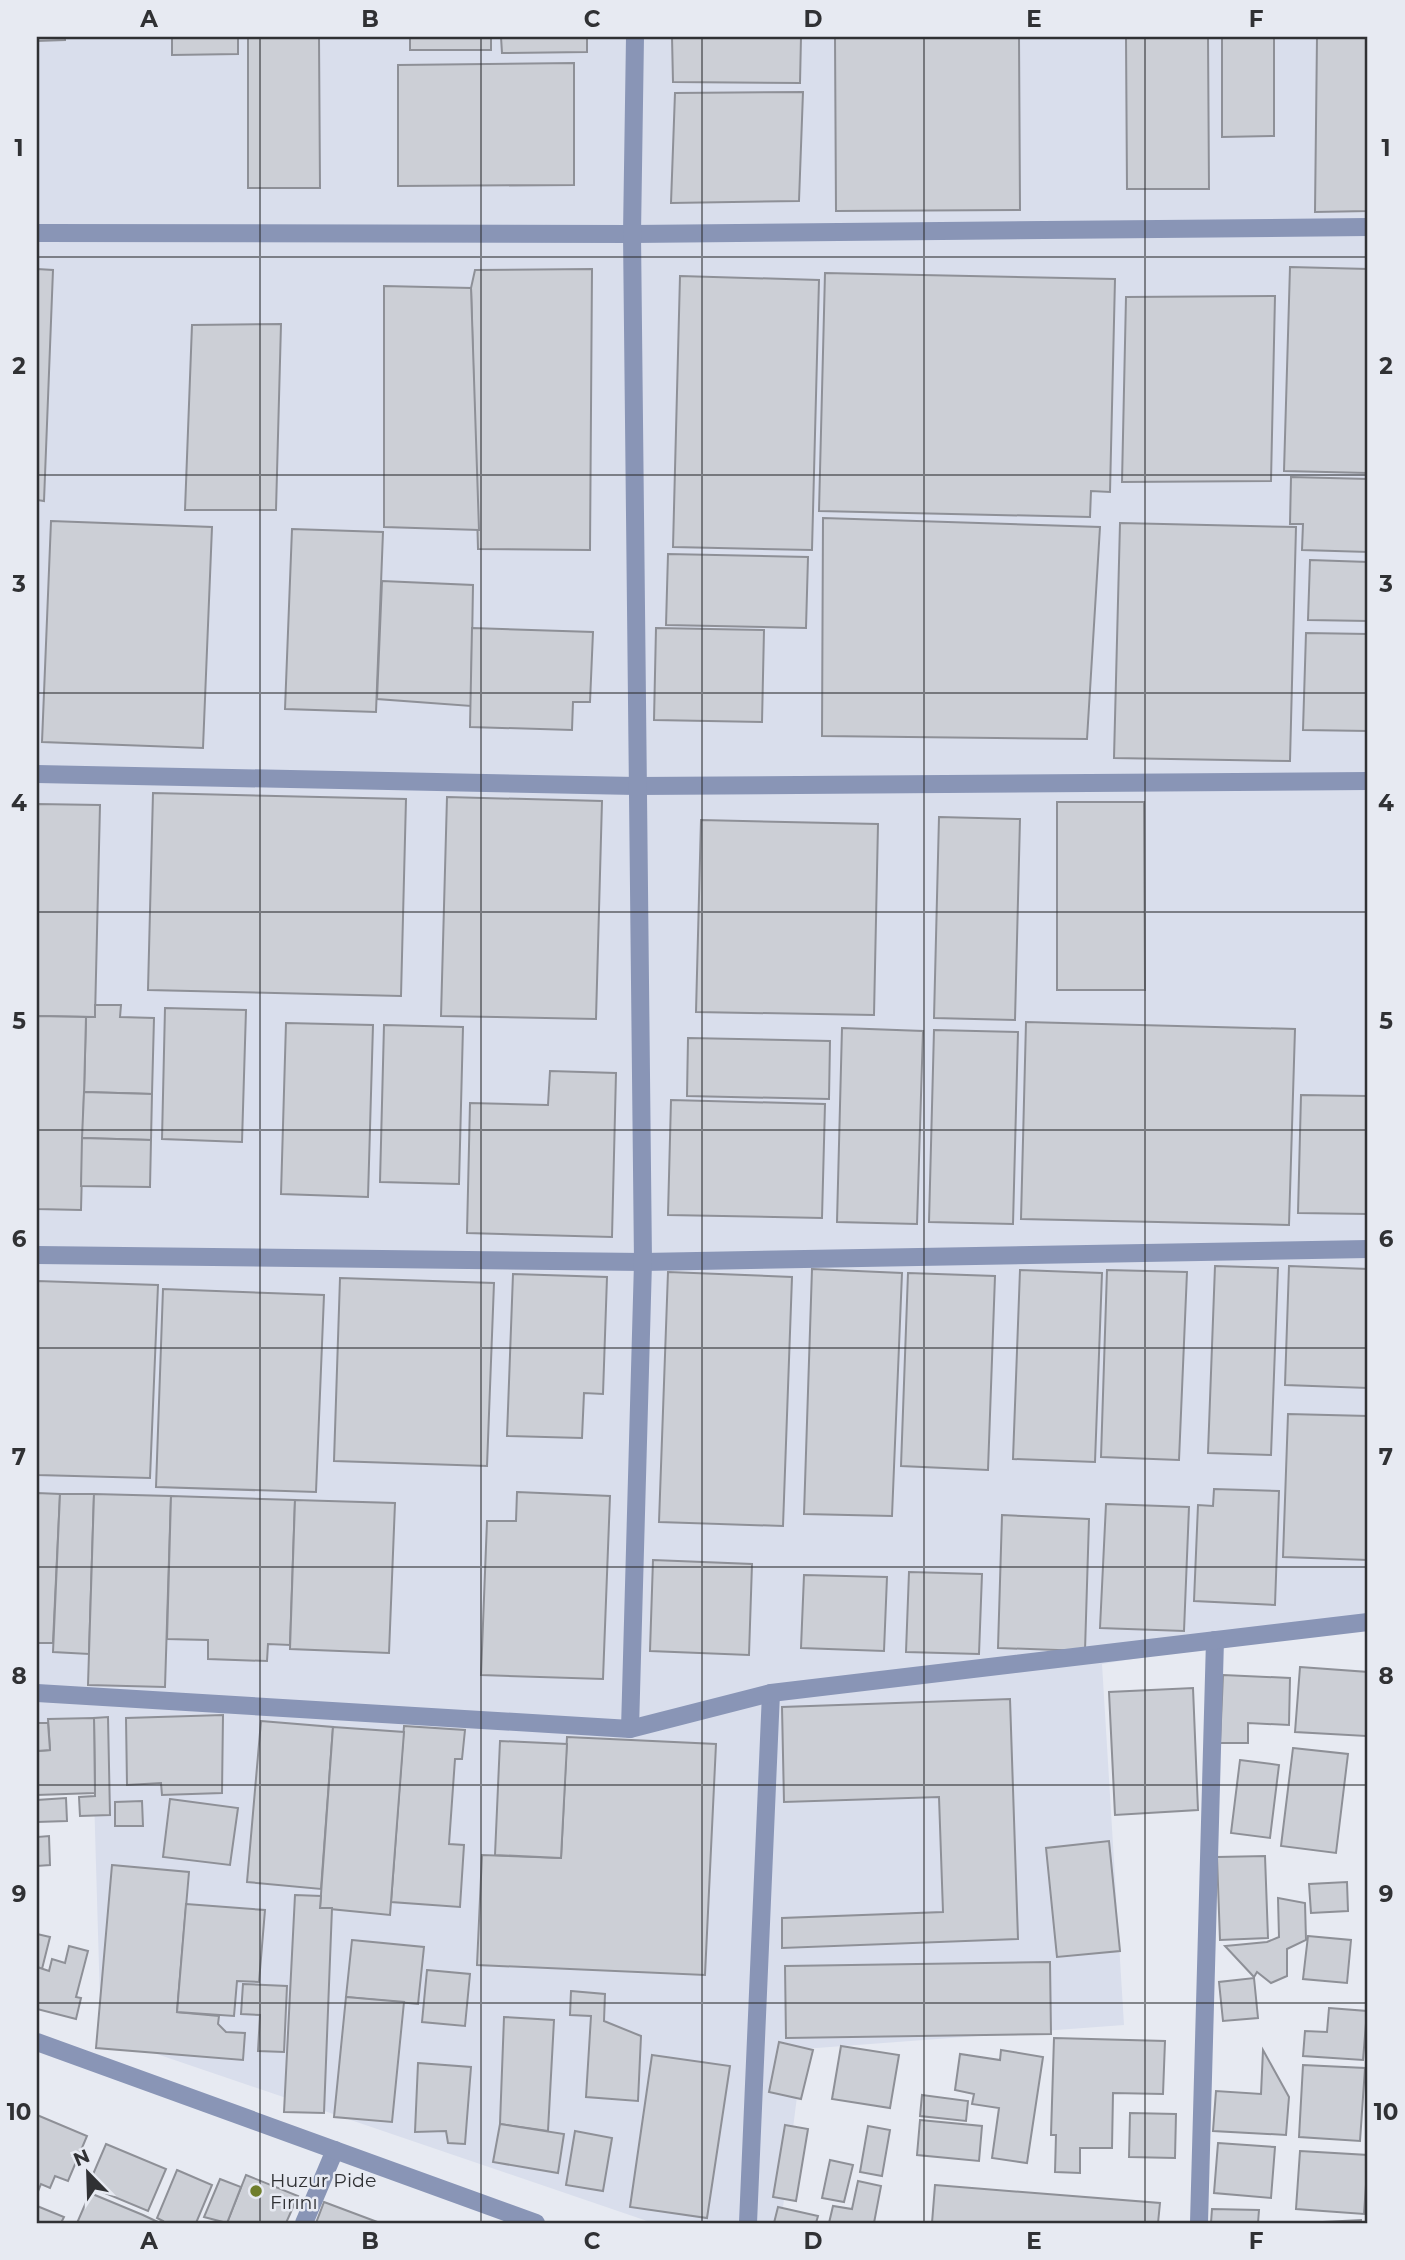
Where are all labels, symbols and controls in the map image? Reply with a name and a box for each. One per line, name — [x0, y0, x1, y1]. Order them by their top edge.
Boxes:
text: A — [139, 5, 158, 33]
text: B — [361, 5, 379, 33]
text: C — [584, 5, 601, 33]
text: D — [804, 5, 823, 33]
text: E — [1026, 5, 1042, 33]
text: F — [1249, 5, 1264, 33]
text: 1 — [14, 134, 24, 162]
text: 1 — [1381, 134, 1391, 162]
text: 2 — [12, 352, 26, 380]
text: 2 — [1379, 352, 1393, 380]
text: 3 — [11, 570, 26, 598]
text: 3 — [1378, 570, 1393, 598]
text: 4 — [11, 789, 27, 817]
text: 4 — [1378, 789, 1394, 817]
text: 5 — [12, 1007, 26, 1035]
text: 5 — [1379, 1007, 1393, 1035]
text: 6 — [12, 1225, 27, 1253]
text: 6 — [1379, 1225, 1394, 1253]
text: 7 — [12, 1443, 26, 1471]
text: 7 — [1379, 1443, 1393, 1471]
text: 8 — [11, 1662, 27, 1690]
text: 8 — [1378, 1662, 1394, 1690]
text: 9 — [12, 1880, 26, 1908]
text: 9 — [1379, 1880, 1393, 1908]
text: 10 — [7, 2098, 31, 2126]
text: 10 — [1374, 2098, 1398, 2126]
north arrow — [52, 2138, 122, 2208]
text: N — [70, 2144, 93, 2171]
place label: Huzur Pide Fırını — [270, 2169, 376, 2214]
marker: Huzur Pide Fırını — [248, 2183, 264, 2199]
text: A — [139, 2227, 158, 2255]
text: B — [361, 2227, 379, 2255]
text: C — [584, 2227, 601, 2255]
text: D — [804, 2227, 823, 2255]
text: E — [1026, 2227, 1042, 2255]
text: F — [1249, 2227, 1264, 2255]

